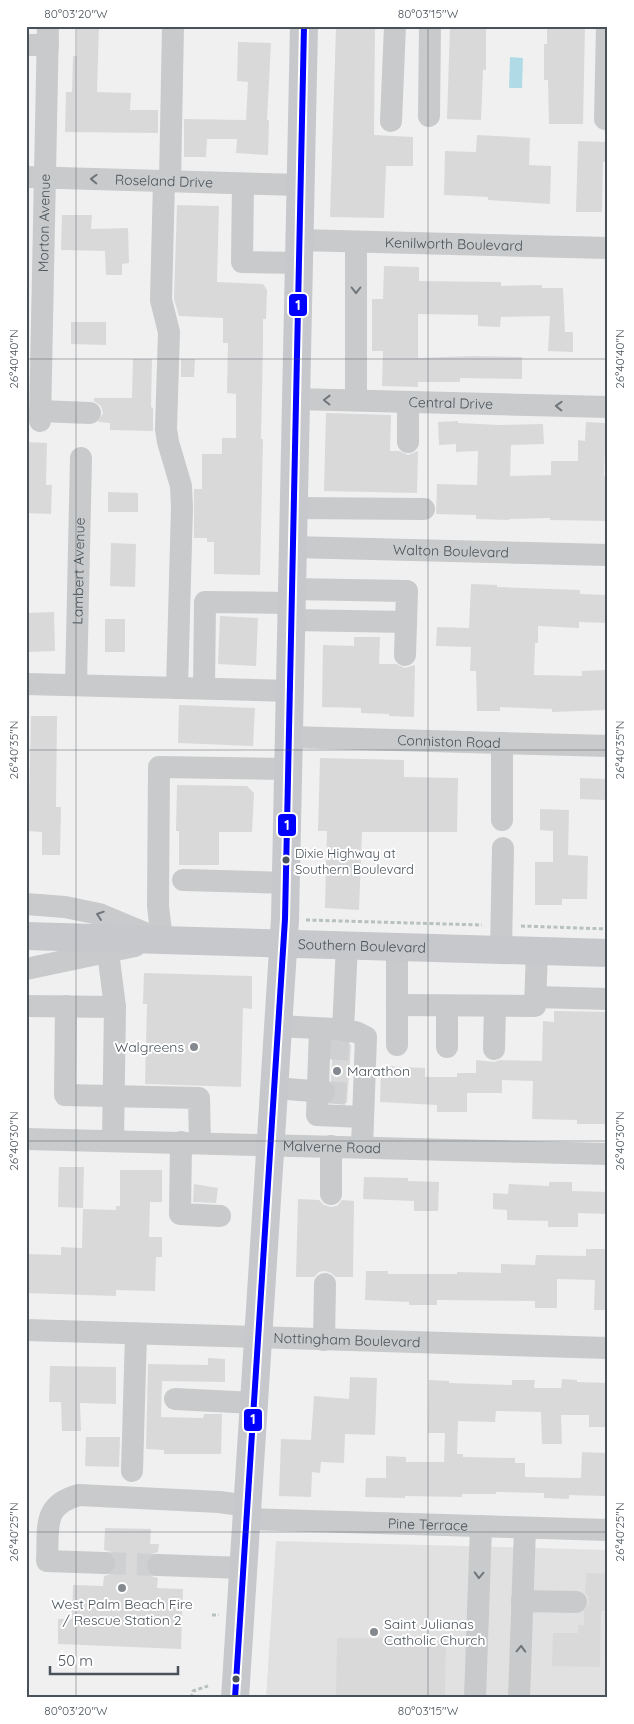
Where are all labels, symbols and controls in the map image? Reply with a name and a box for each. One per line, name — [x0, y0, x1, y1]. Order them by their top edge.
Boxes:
text: 80°03'20"W — [44, 6, 108, 21]
text: 80°03'15"W — [398, 6, 459, 21]
street label: Roseland Drive — [115, 171, 213, 191]
street label: Morton Avenue — [34, 174, 54, 272]
one-way arrow — [90, 174, 98, 184]
street label: Kenilworth Boulevard — [385, 233, 523, 255]
one-way arrow — [351, 287, 361, 295]
line badge: 1 — [288, 293, 308, 317]
text: 1 — [295, 296, 301, 314]
text: 26°40'40"N — [6, 329, 21, 389]
text: 26°40'40"N — [612, 329, 627, 389]
street label: Central Drive — [409, 393, 493, 413]
one-way arrow — [322, 395, 330, 405]
one-way arrow — [555, 401, 562, 411]
street label: Lambert Avenue — [68, 517, 89, 625]
street label: Walton Boulevard — [393, 541, 509, 561]
text: 26°40'35"N — [6, 720, 21, 780]
text: 26°40'35"N — [612, 720, 627, 780]
street label: Conniston Road — [397, 731, 501, 752]
line badge: 1 — [277, 813, 297, 837]
text: 1 — [284, 816, 290, 834]
place label: Dixie Highway at Southern Boulevard — [295, 845, 414, 877]
marker: Dixie Highway at Southern Boulevard — [281, 855, 291, 865]
one-way arrow — [97, 911, 105, 921]
street label: Southern Boulevard — [298, 935, 426, 957]
place label: Walgreens — [115, 1038, 184, 1056]
marker: Walgreens — [188, 1041, 200, 1053]
place label: Marathon — [347, 1062, 410, 1080]
marker: Marathon — [331, 1065, 343, 1077]
text: 26°40'30"N — [6, 1111, 21, 1171]
text: 26°40'30"N — [612, 1111, 627, 1171]
street label: Malverne Road — [283, 1137, 381, 1157]
street label: Nottingham Boulevard — [273, 1329, 421, 1351]
line badge: 1 — [243, 1408, 263, 1432]
text: 1 — [250, 1410, 256, 1428]
text: 26°40'25"N — [6, 1502, 21, 1562]
text: 26°40'25"N — [612, 1502, 627, 1562]
street label: Pine Terrace — [388, 1514, 468, 1535]
one-way arrow — [474, 1571, 485, 1579]
marker: West Palm Beach Fire / Rescue Station 2 — [116, 1582, 128, 1594]
place label: West Palm Beach Fire / Rescue Station 2 — [51, 1595, 193, 1629]
place label: Saint Julianas Catholic Church — [384, 1615, 485, 1649]
marker: Saint Julianas Catholic Church — [368, 1626, 380, 1638]
scale bar — [50, 1644, 178, 1676]
one-way arrow — [515, 1645, 526, 1653]
text: 50 m — [58, 1651, 93, 1670]
unlabelled marker — [231, 1674, 241, 1684]
text: 80°03'20"W — [44, 1703, 108, 1718]
text: 80°03'15"W — [398, 1703, 459, 1718]

